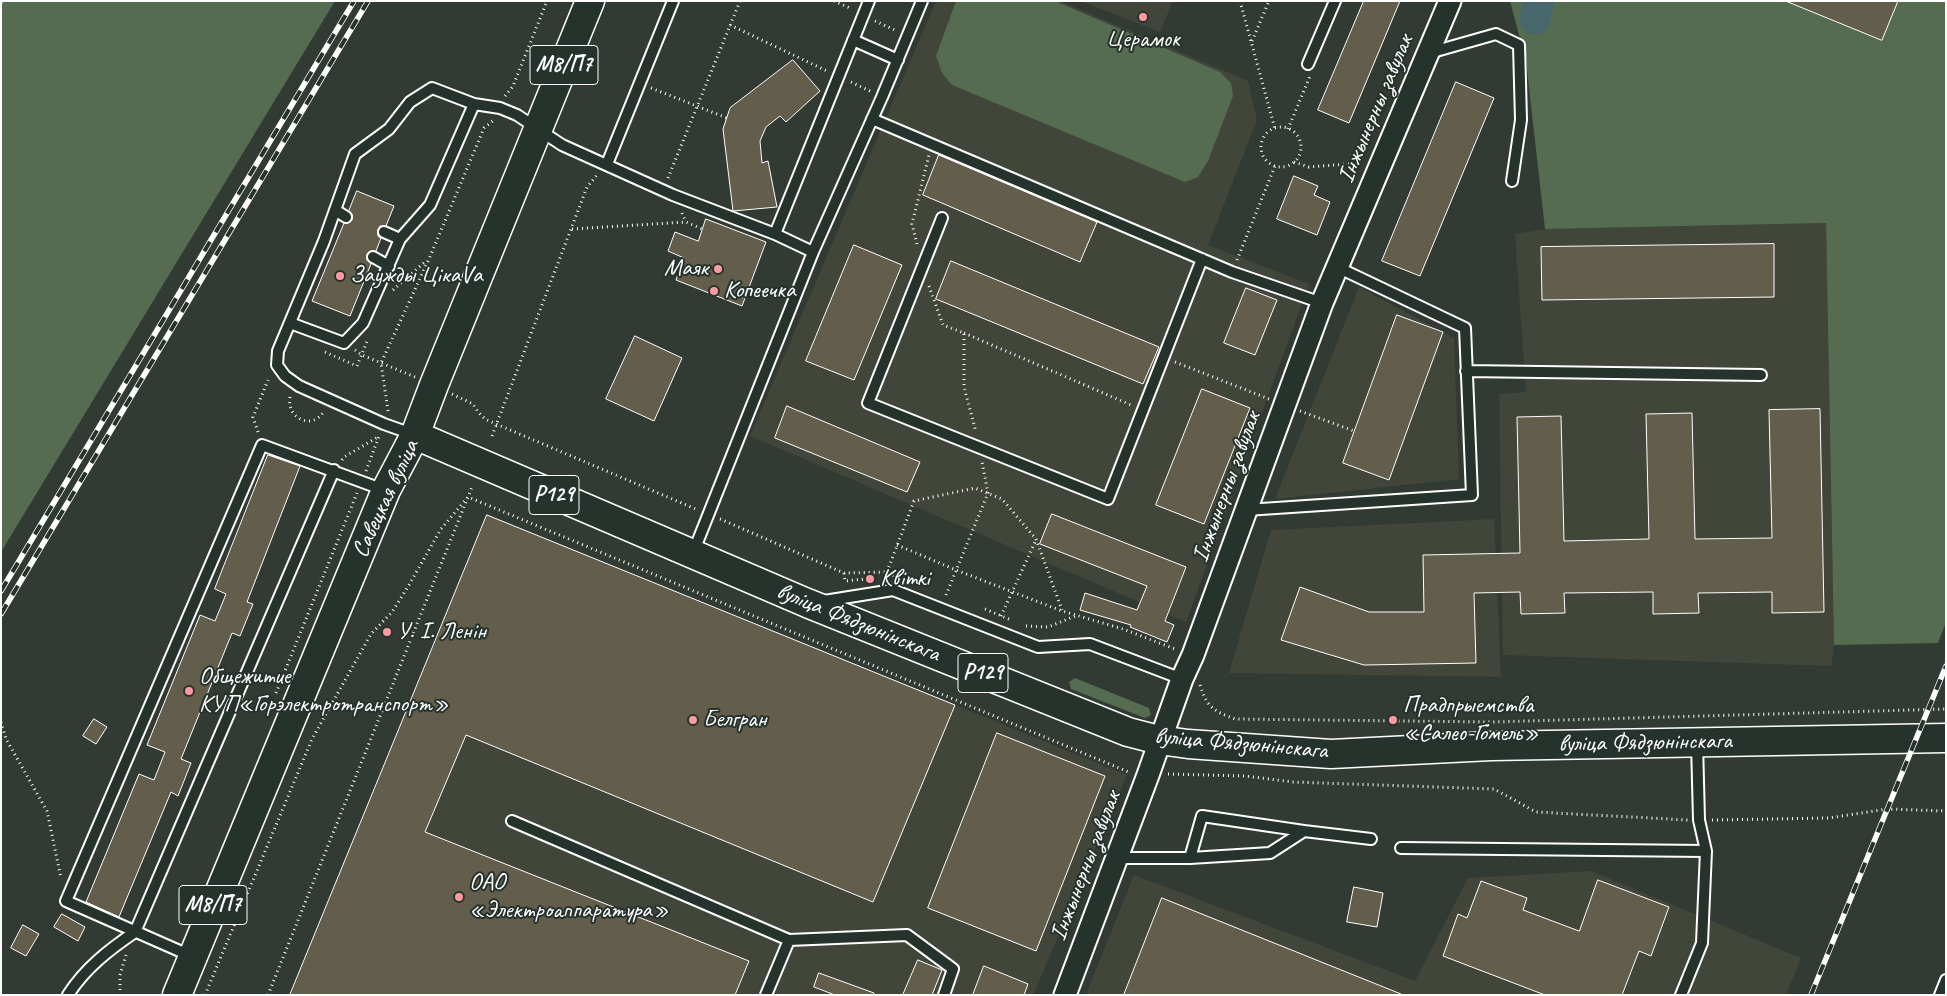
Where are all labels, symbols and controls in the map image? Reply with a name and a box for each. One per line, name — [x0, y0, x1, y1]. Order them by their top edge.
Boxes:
marker: Церамок — [1137, 11, 1149, 23]
place label: Церамок — [1106, 26, 1180, 54]
street label: Інжынерны завулак — [1332, 31, 1420, 187]
road number: М8/П7 — [530, 46, 598, 84]
place label: Маяк — [664, 255, 708, 283]
place label: Заужды ЦікаVа — [350, 262, 482, 290]
marker: Маяк — [712, 263, 724, 275]
marker: Заужды ЦікаVа — [334, 270, 346, 282]
place label: Копеечка — [724, 277, 795, 305]
marker: Копеечка — [708, 285, 720, 297]
street label: Інжынерны завулак — [1186, 408, 1268, 566]
street label: Савецкая вуліца — [346, 436, 426, 562]
road number: Р129 — [529, 476, 579, 514]
place label: Квіткі — [880, 565, 930, 593]
marker: Квіткі — [864, 573, 876, 585]
street label: вуліца Фядзюнінскага — [772, 577, 944, 669]
place label: У. І. Ленін — [397, 618, 486, 646]
marker: У. І. Ленін — [381, 626, 393, 638]
road number: Р129 — [958, 654, 1008, 692]
place label: Общежитие КУП«Горэлектротранспорт» — [199, 663, 449, 719]
marker: Общежитие КУП«Горэлектротранспорт» — [183, 685, 195, 697]
place label: Прадпрыемства «Салео-Гомель» — [1403, 692, 1539, 748]
place label: Белгран — [703, 706, 767, 734]
marker: Белгран — [687, 714, 699, 726]
marker: Прадпрыемства «Салео-Гомель» — [1387, 714, 1399, 726]
street label: вуліца Фядзюнінскага — [1153, 722, 1329, 766]
street label: вуліца Фядзюнінскага — [1558, 727, 1732, 759]
street label: Інжынерны завулак — [1044, 787, 1128, 945]
place label: ОАО «Электроаппаратура» — [469, 869, 669, 925]
road number: М8/П7 — [179, 886, 247, 924]
marker: ОАО «Электроаппаратура» — [453, 891, 465, 903]

